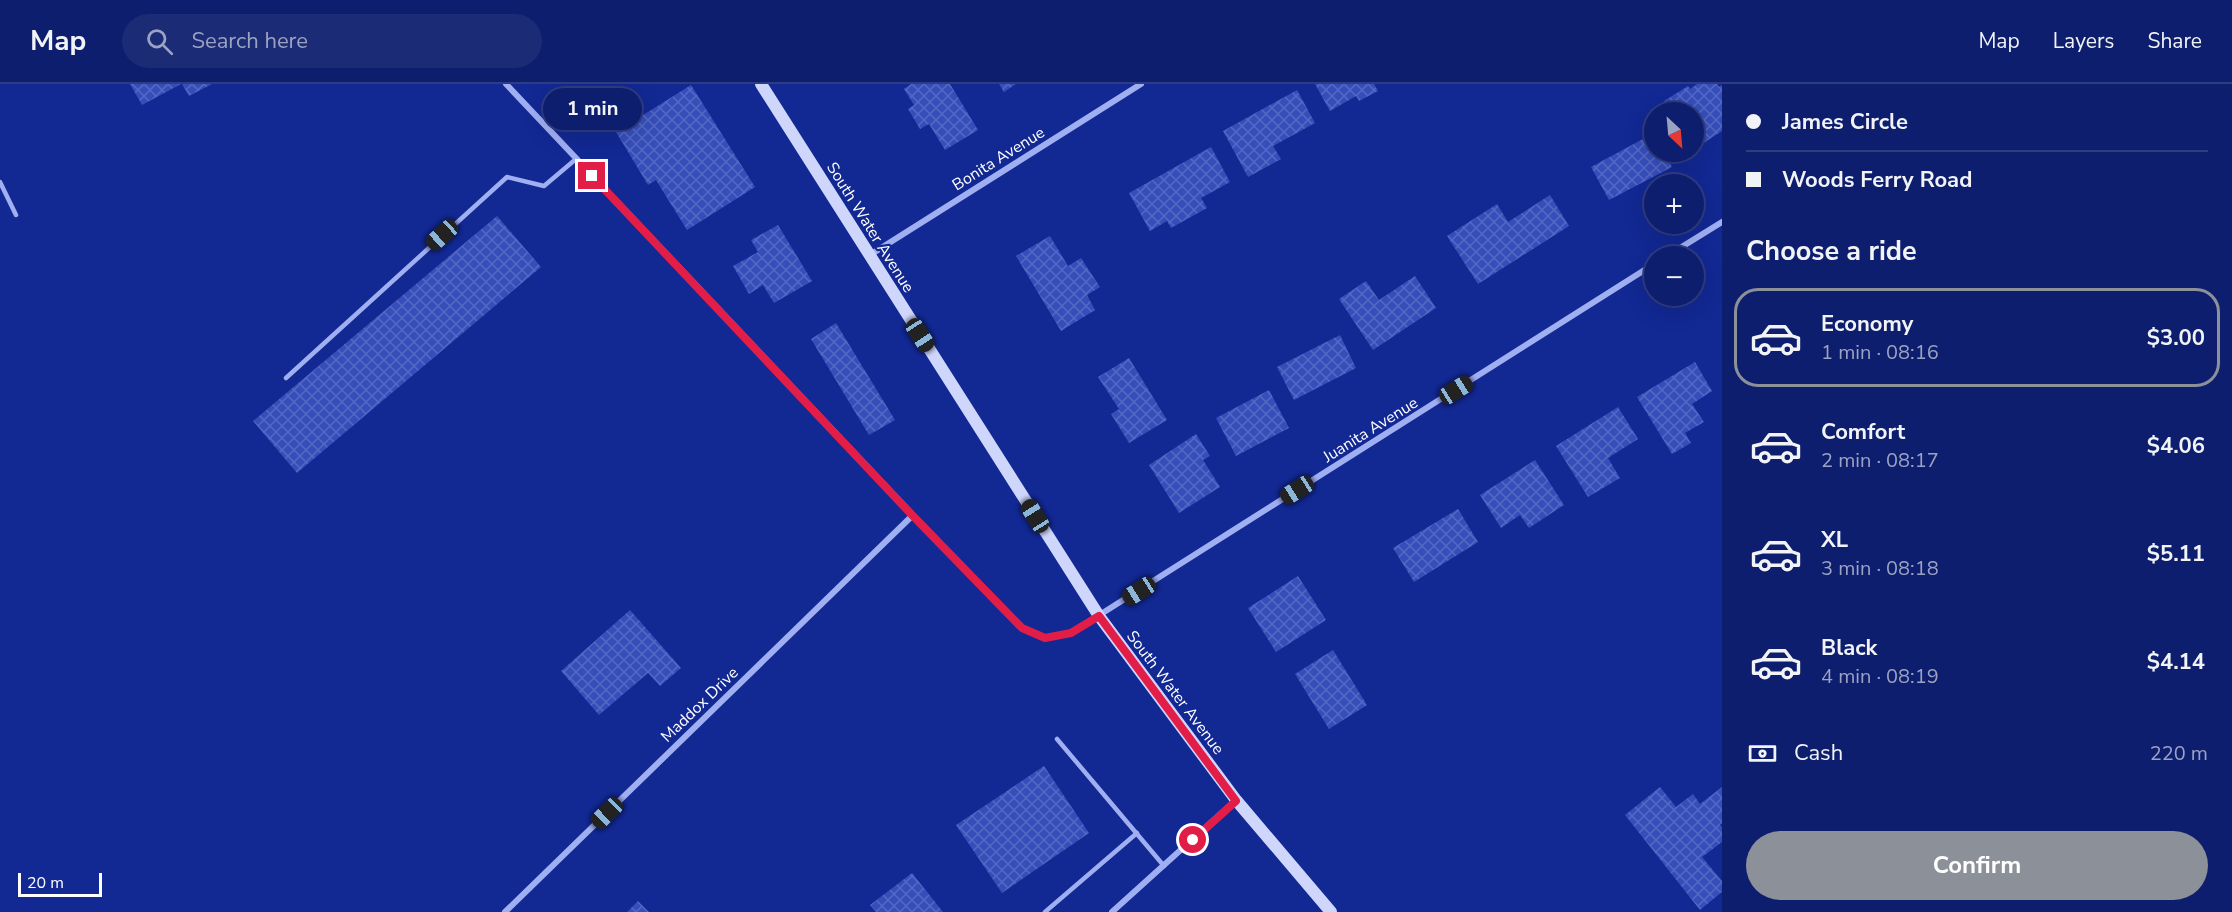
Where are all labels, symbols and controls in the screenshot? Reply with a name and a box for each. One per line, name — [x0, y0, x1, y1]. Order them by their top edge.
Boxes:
search box — [122, 14, 542, 68]
text: Map — [30, 22, 86, 60]
icon: search — [143, 25, 176, 58]
text: Search here — [191, 26, 308, 56]
text: Map — [1978, 27, 2020, 55]
text: Layers — [2053, 27, 2114, 55]
text: Share — [2147, 27, 2202, 55]
callout: 1 min — [542, 89, 642, 131]
text: 1 min — [567, 95, 618, 122]
north arrow — [1644, 102, 1704, 162]
map controls — [1644, 102, 1704, 306]
text: James Circle — [1782, 107, 1908, 137]
street label: Bonita Avenue — [948, 122, 1049, 196]
street label: South Water Avenue — [821, 158, 919, 297]
route end — [578, 162, 605, 189]
text: Woods Ferry Road — [1782, 165, 1972, 195]
button: + — [1644, 174, 1704, 234]
car — [423, 216, 461, 254]
text: Choose a ride — [1746, 233, 1917, 270]
button: − — [1644, 246, 1704, 306]
text: Economy — [1821, 309, 1913, 339]
icon: car — [1749, 311, 1803, 365]
car — [903, 315, 937, 355]
text: $3.00 — [2147, 323, 2205, 353]
text: 1 min · 08:16 — [1821, 339, 1939, 366]
car — [1436, 373, 1476, 407]
street label: Juanita Avenue — [1318, 392, 1422, 468]
text: Comfort — [1821, 417, 1905, 447]
icon: car — [1749, 419, 1803, 473]
text: $4.06 — [2147, 431, 2205, 461]
text: 2 min · 08:17 — [1821, 447, 1939, 474]
car — [1277, 473, 1317, 507]
car — [1018, 496, 1052, 536]
text: XL — [1821, 525, 1848, 555]
icon: car — [1749, 527, 1803, 581]
text: $5.11 — [2147, 539, 2205, 569]
text: 3 min · 08:18 — [1821, 555, 1939, 582]
car — [1119, 574, 1159, 608]
street label: South Water Avenue — [1121, 626, 1229, 759]
text: Black — [1821, 633, 1877, 663]
icon: car — [1749, 635, 1803, 689]
text: $4.14 — [2147, 647, 2205, 677]
street label: Maddox Drive — [656, 662, 743, 747]
text: 4 min · 08:19 — [1821, 663, 1939, 690]
icon: cash — [1746, 737, 1779, 770]
text: Cash — [1794, 738, 1843, 768]
text: 220 m — [2150, 740, 2208, 767]
car — [588, 794, 626, 832]
route start — [1179, 826, 1206, 853]
button: Confirm — [1746, 831, 2208, 900]
scale bar — [18, 870, 102, 898]
text: 20 m — [27, 872, 64, 894]

